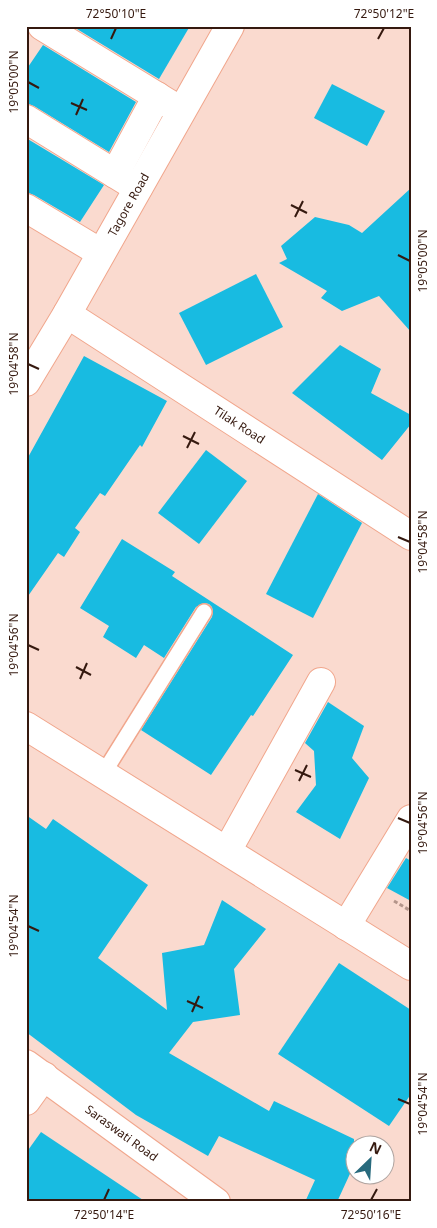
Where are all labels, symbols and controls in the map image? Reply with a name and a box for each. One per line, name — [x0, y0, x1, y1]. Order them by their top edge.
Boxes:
text: 72°50'10"E — [86, 5, 146, 22]
text: 72°50'12"E — [354, 5, 414, 22]
text: 19°05'00"N — [5, 50, 22, 114]
street label: Tagore Road — [104, 170, 153, 239]
text: 19°05'00"N — [414, 229, 431, 293]
text: 19°04'58"N — [5, 332, 22, 396]
street label: Tilak Road — [211, 402, 269, 448]
text: 19°04'58"N — [414, 510, 431, 574]
text: 19°04'56"N — [5, 613, 22, 677]
text: 19°04'56"N — [414, 791, 431, 855]
text: 19°04'54"N — [5, 894, 22, 958]
text: 19°04'54"N — [414, 1072, 431, 1136]
street label: Saraswati Road — [82, 1101, 162, 1165]
north arrow — [344, 1136, 394, 1186]
text: N — [367, 1137, 385, 1159]
text: 72°50'14"E — [74, 1206, 134, 1223]
text: 72°50'16"E — [341, 1206, 401, 1223]

